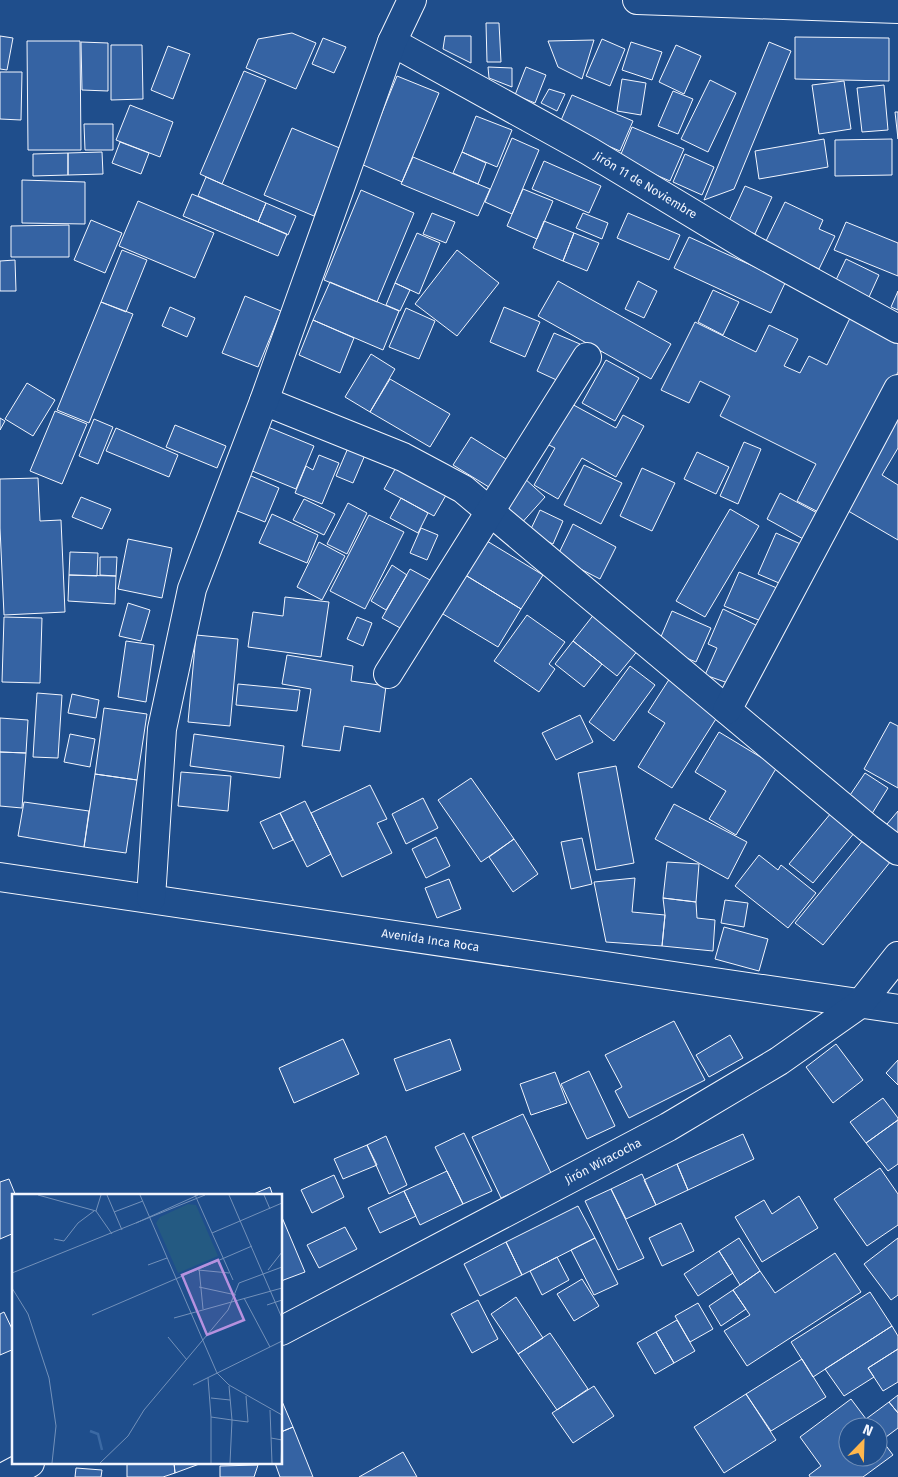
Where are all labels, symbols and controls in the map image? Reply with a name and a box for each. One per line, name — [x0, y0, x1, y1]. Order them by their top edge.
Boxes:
street label: Jirón 11 de Noviembre — [591, 148, 700, 222]
street label: Avenida Inca Roca — [380, 926, 480, 954]
street label: Jirón Wiracocha — [562, 1135, 644, 1187]
inset map — [12, 1194, 282, 1464]
north arrow — [838, 1417, 888, 1467]
text: N — [860, 1421, 875, 1440]

